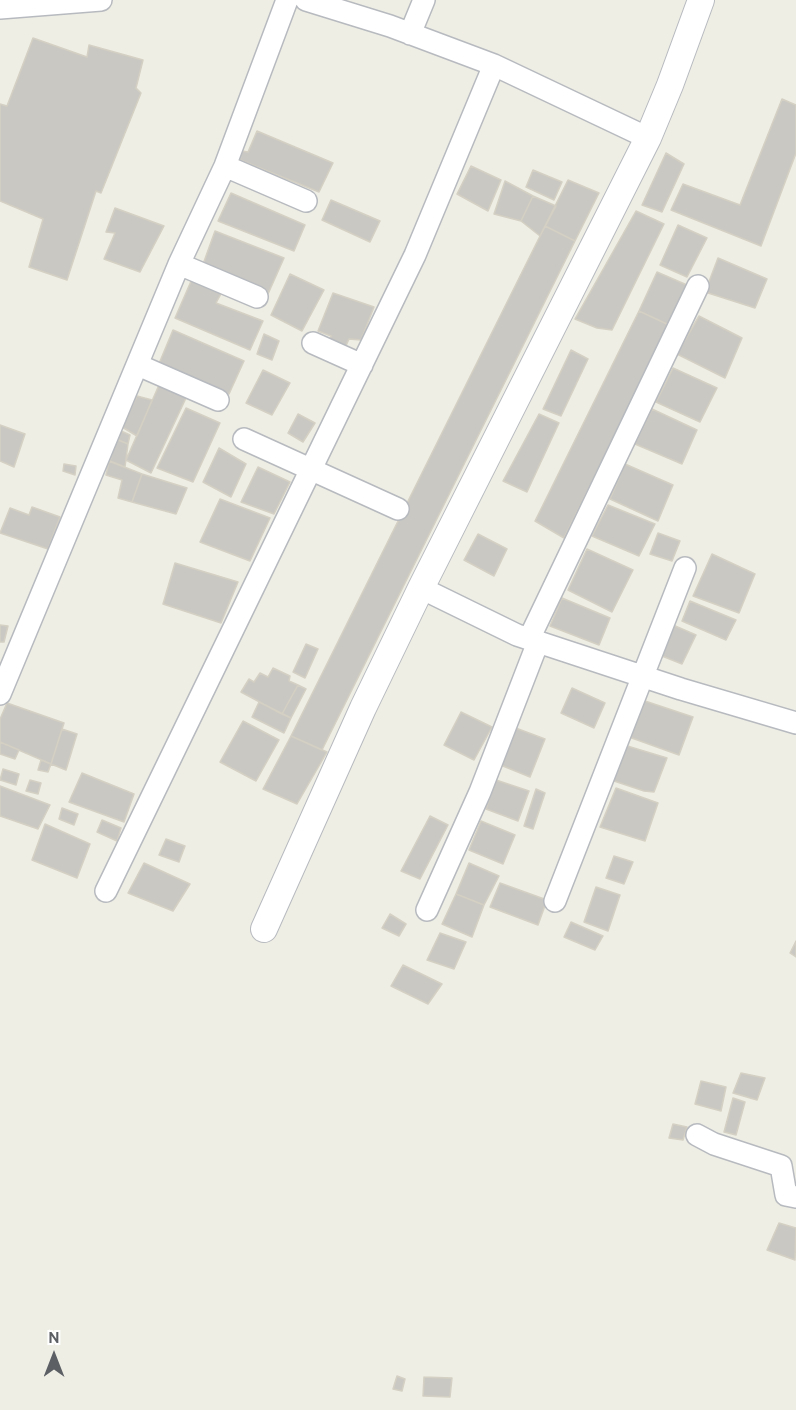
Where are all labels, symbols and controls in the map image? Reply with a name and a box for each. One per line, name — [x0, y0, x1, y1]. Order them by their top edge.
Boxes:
north arrow — [24, 1326, 84, 1386]
text: N — [48, 1328, 60, 1347]

